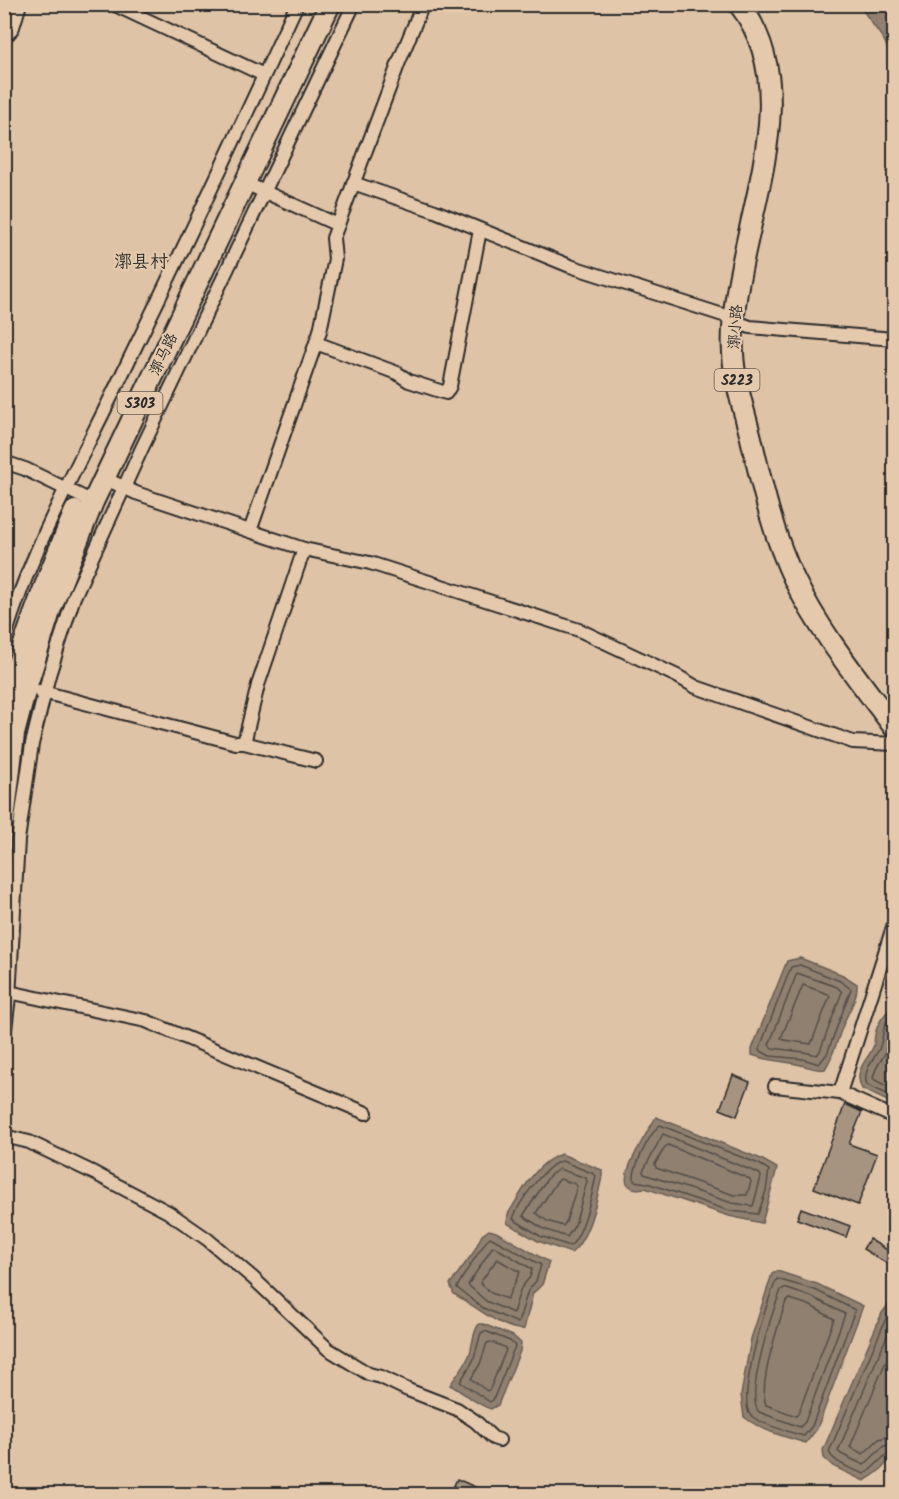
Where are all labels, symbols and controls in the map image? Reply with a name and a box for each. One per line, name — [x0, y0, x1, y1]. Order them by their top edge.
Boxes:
district label: 漷县村 — [114, 248, 168, 277]
street label: 漷小路 — [722, 304, 750, 350]
street label: 漷马路 — [143, 329, 185, 380]
road number: S223 — [714, 369, 760, 391]
road number: S303 — [118, 392, 162, 414]

